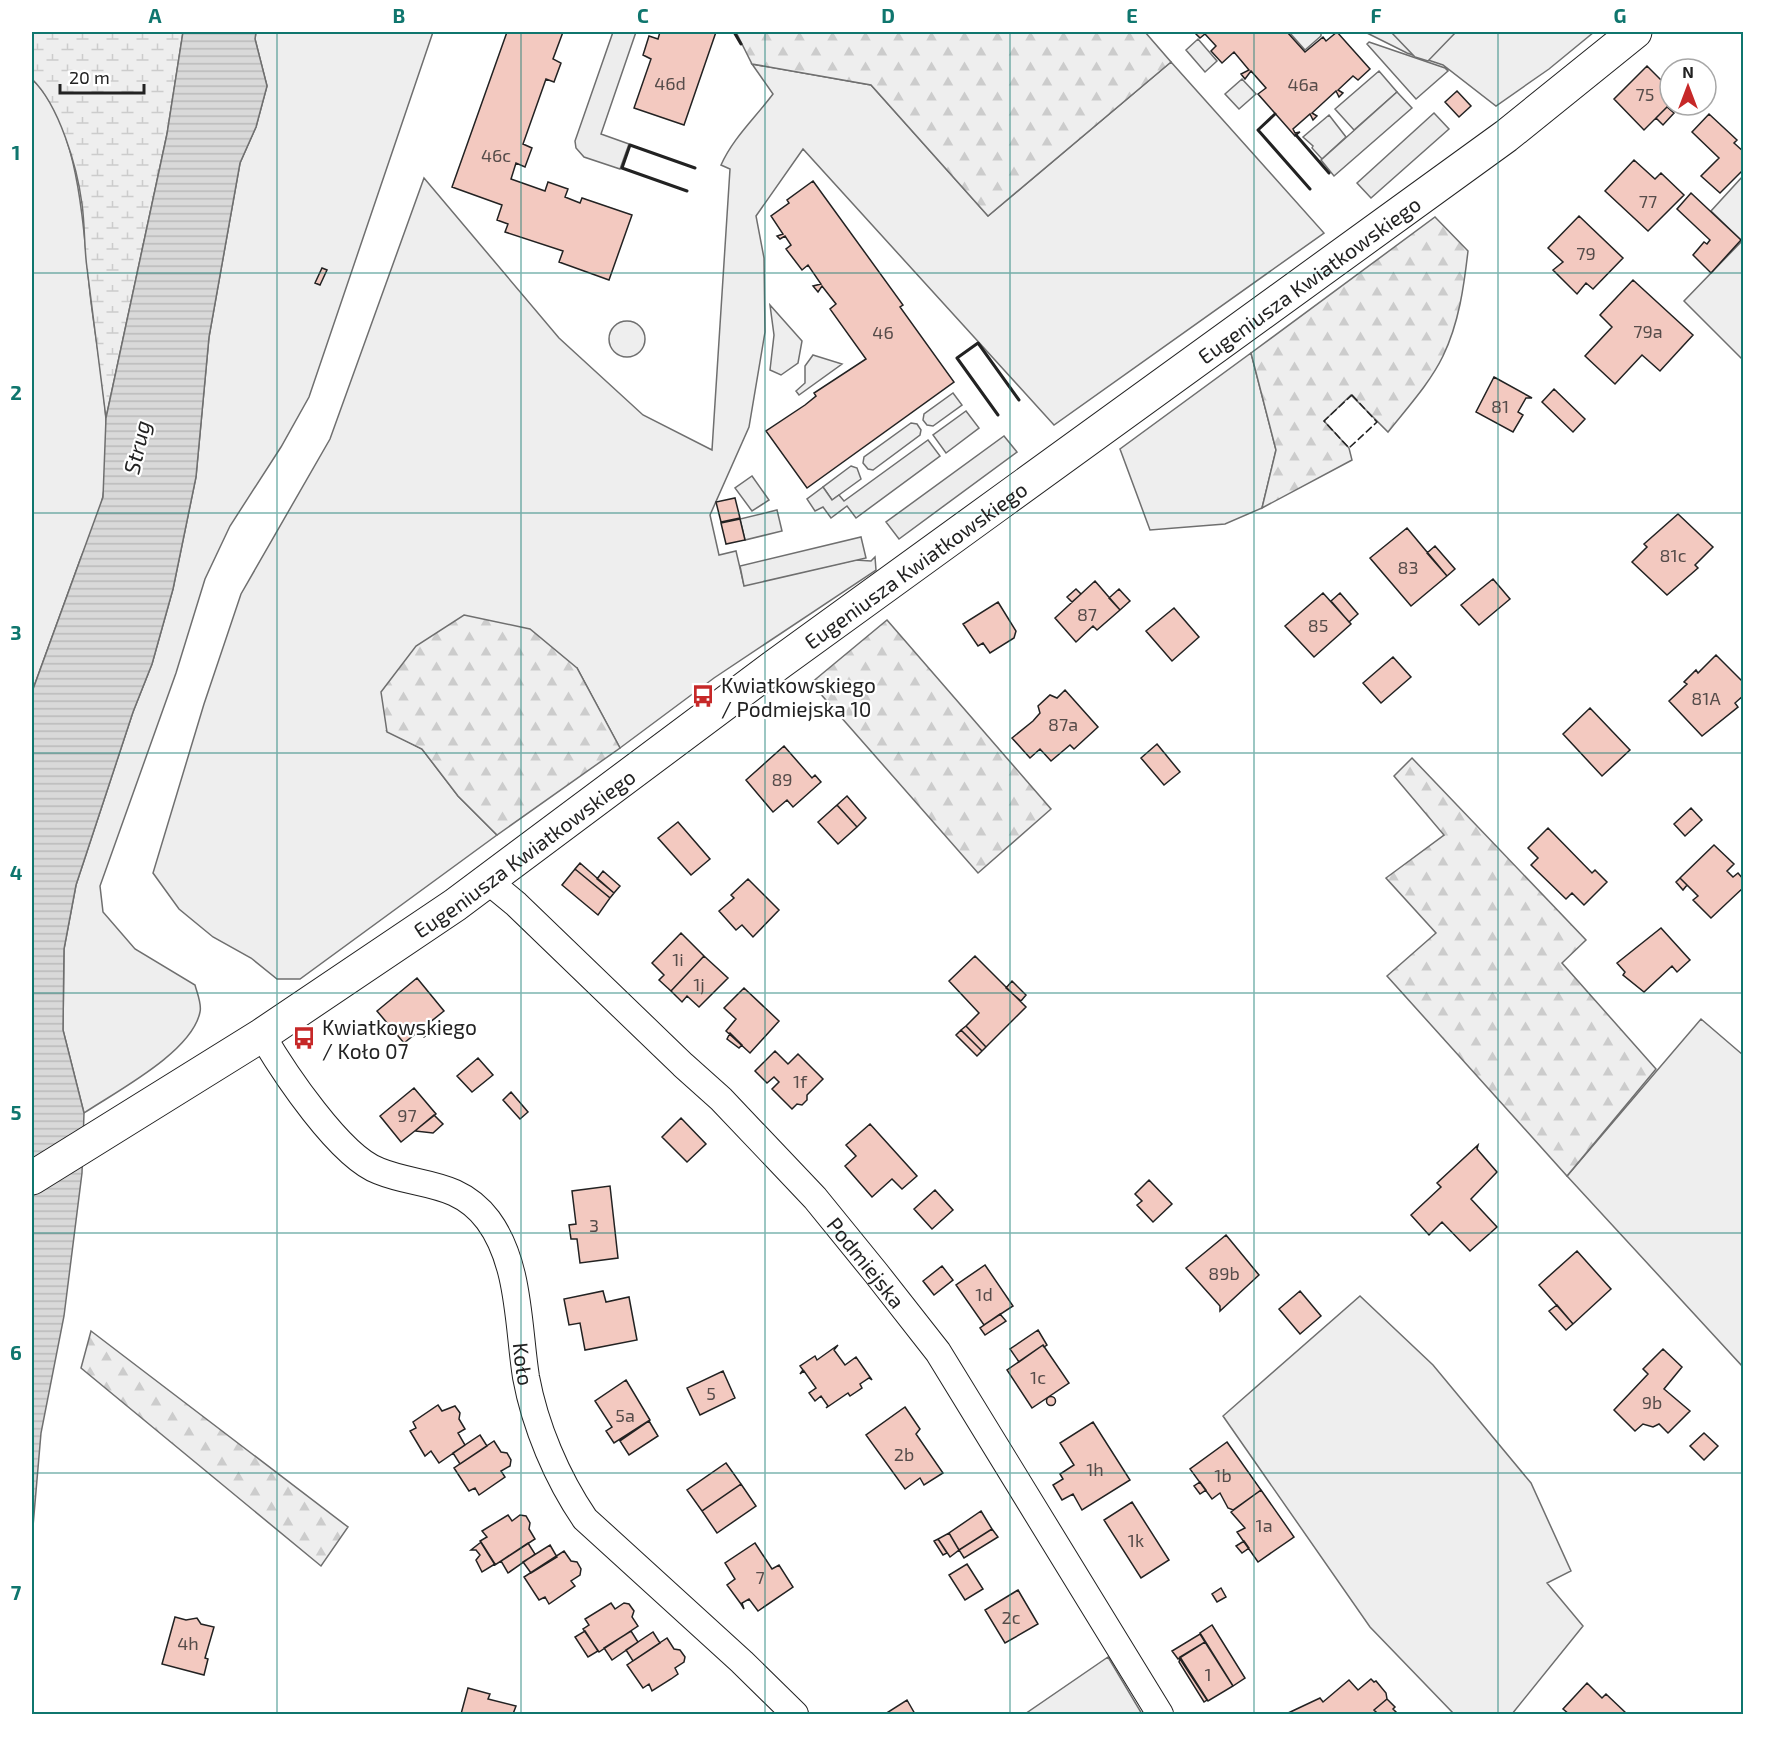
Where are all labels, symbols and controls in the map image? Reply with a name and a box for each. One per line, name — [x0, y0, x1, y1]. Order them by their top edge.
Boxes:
text: A — [148, 3, 162, 27]
text: B — [393, 3, 405, 27]
text: C — [637, 3, 649, 27]
text: D — [881, 3, 895, 27]
text: E — [1126, 3, 1138, 27]
text: F — [1370, 3, 1382, 27]
text: G — [1614, 3, 1626, 27]
scale bar — [60, 57, 144, 95]
north arrow — [1658, 57, 1718, 117]
text: N — [1682, 62, 1694, 81]
text: 20 m — [69, 66, 110, 88]
house number: 46d — [654, 72, 686, 94]
house number: 46a — [1287, 73, 1319, 95]
house number: 75 — [1636, 83, 1654, 105]
text: 1 — [12, 140, 20, 164]
house number: 46c — [481, 144, 511, 166]
street label: Eugeniusza Kwiatkowskiego — [1192, 190, 1425, 368]
house number: 77 — [1639, 190, 1657, 212]
house number: 79 — [1576, 242, 1596, 264]
house number: 79a — [1633, 320, 1663, 342]
house number: 46 — [872, 321, 894, 343]
text: 2 — [10, 380, 22, 404]
house number: 81 — [1491, 395, 1509, 417]
water label: Strug — [117, 418, 155, 476]
street label: Eugeniusza Kwiatkowskiego — [799, 475, 1031, 653]
house number: 81c — [1660, 544, 1687, 566]
house number: 83 — [1398, 556, 1418, 578]
house number: 87 — [1077, 603, 1097, 625]
house number: 85 — [1308, 614, 1328, 636]
text: 3 — [10, 620, 22, 644]
place label: Kwiatkowskiego / Podmiejska 10 — [721, 672, 876, 722]
bus stop icon: Kwiatkowskiego / Podmiejska 10 — [690, 683, 716, 709]
house number: 81A — [1691, 687, 1721, 709]
house number: 87a — [1048, 713, 1078, 735]
street label: Eugeniusza Kwiatkowskiego — [408, 763, 639, 942]
house number: 89 — [771, 768, 793, 790]
text: 4 — [10, 860, 23, 884]
house number: 1i — [672, 948, 684, 970]
house number: 1j — [693, 973, 705, 995]
place label: Kwiatkowskiego / Koło 07 — [322, 1014, 477, 1063]
bus stop icon: Kwiatkowskiego / Koło 07 — [291, 1025, 317, 1051]
house number: 1f — [793, 1070, 808, 1092]
text: 5 — [10, 1100, 22, 1124]
house number: 97 — [397, 1104, 417, 1126]
street label: Podmiejska — [823, 1212, 911, 1312]
house number: 3 — [589, 1214, 599, 1236]
house number: 89b — [1208, 1262, 1240, 1284]
house number: 1d — [975, 1283, 993, 1305]
text: 6 — [10, 1340, 22, 1364]
street label: Koło — [509, 1341, 540, 1387]
house number: 1c — [1030, 1366, 1046, 1388]
house number: 5 — [706, 1382, 716, 1404]
house number: 9b — [1642, 1391, 1662, 1413]
house number: 5a — [615, 1404, 635, 1426]
house number: 2b — [894, 1443, 914, 1465]
house number: 1h — [1086, 1458, 1104, 1480]
house number: 1b — [1214, 1464, 1232, 1486]
house number: 1a — [1255, 1514, 1273, 1536]
house number: 1k — [1128, 1529, 1144, 1551]
house number: 7 — [755, 1566, 765, 1588]
text: 7 — [11, 1580, 22, 1604]
house number: 2c — [1002, 1606, 1021, 1628]
house number: 4h — [177, 1632, 199, 1654]
house number: 1 — [1204, 1663, 1212, 1685]

